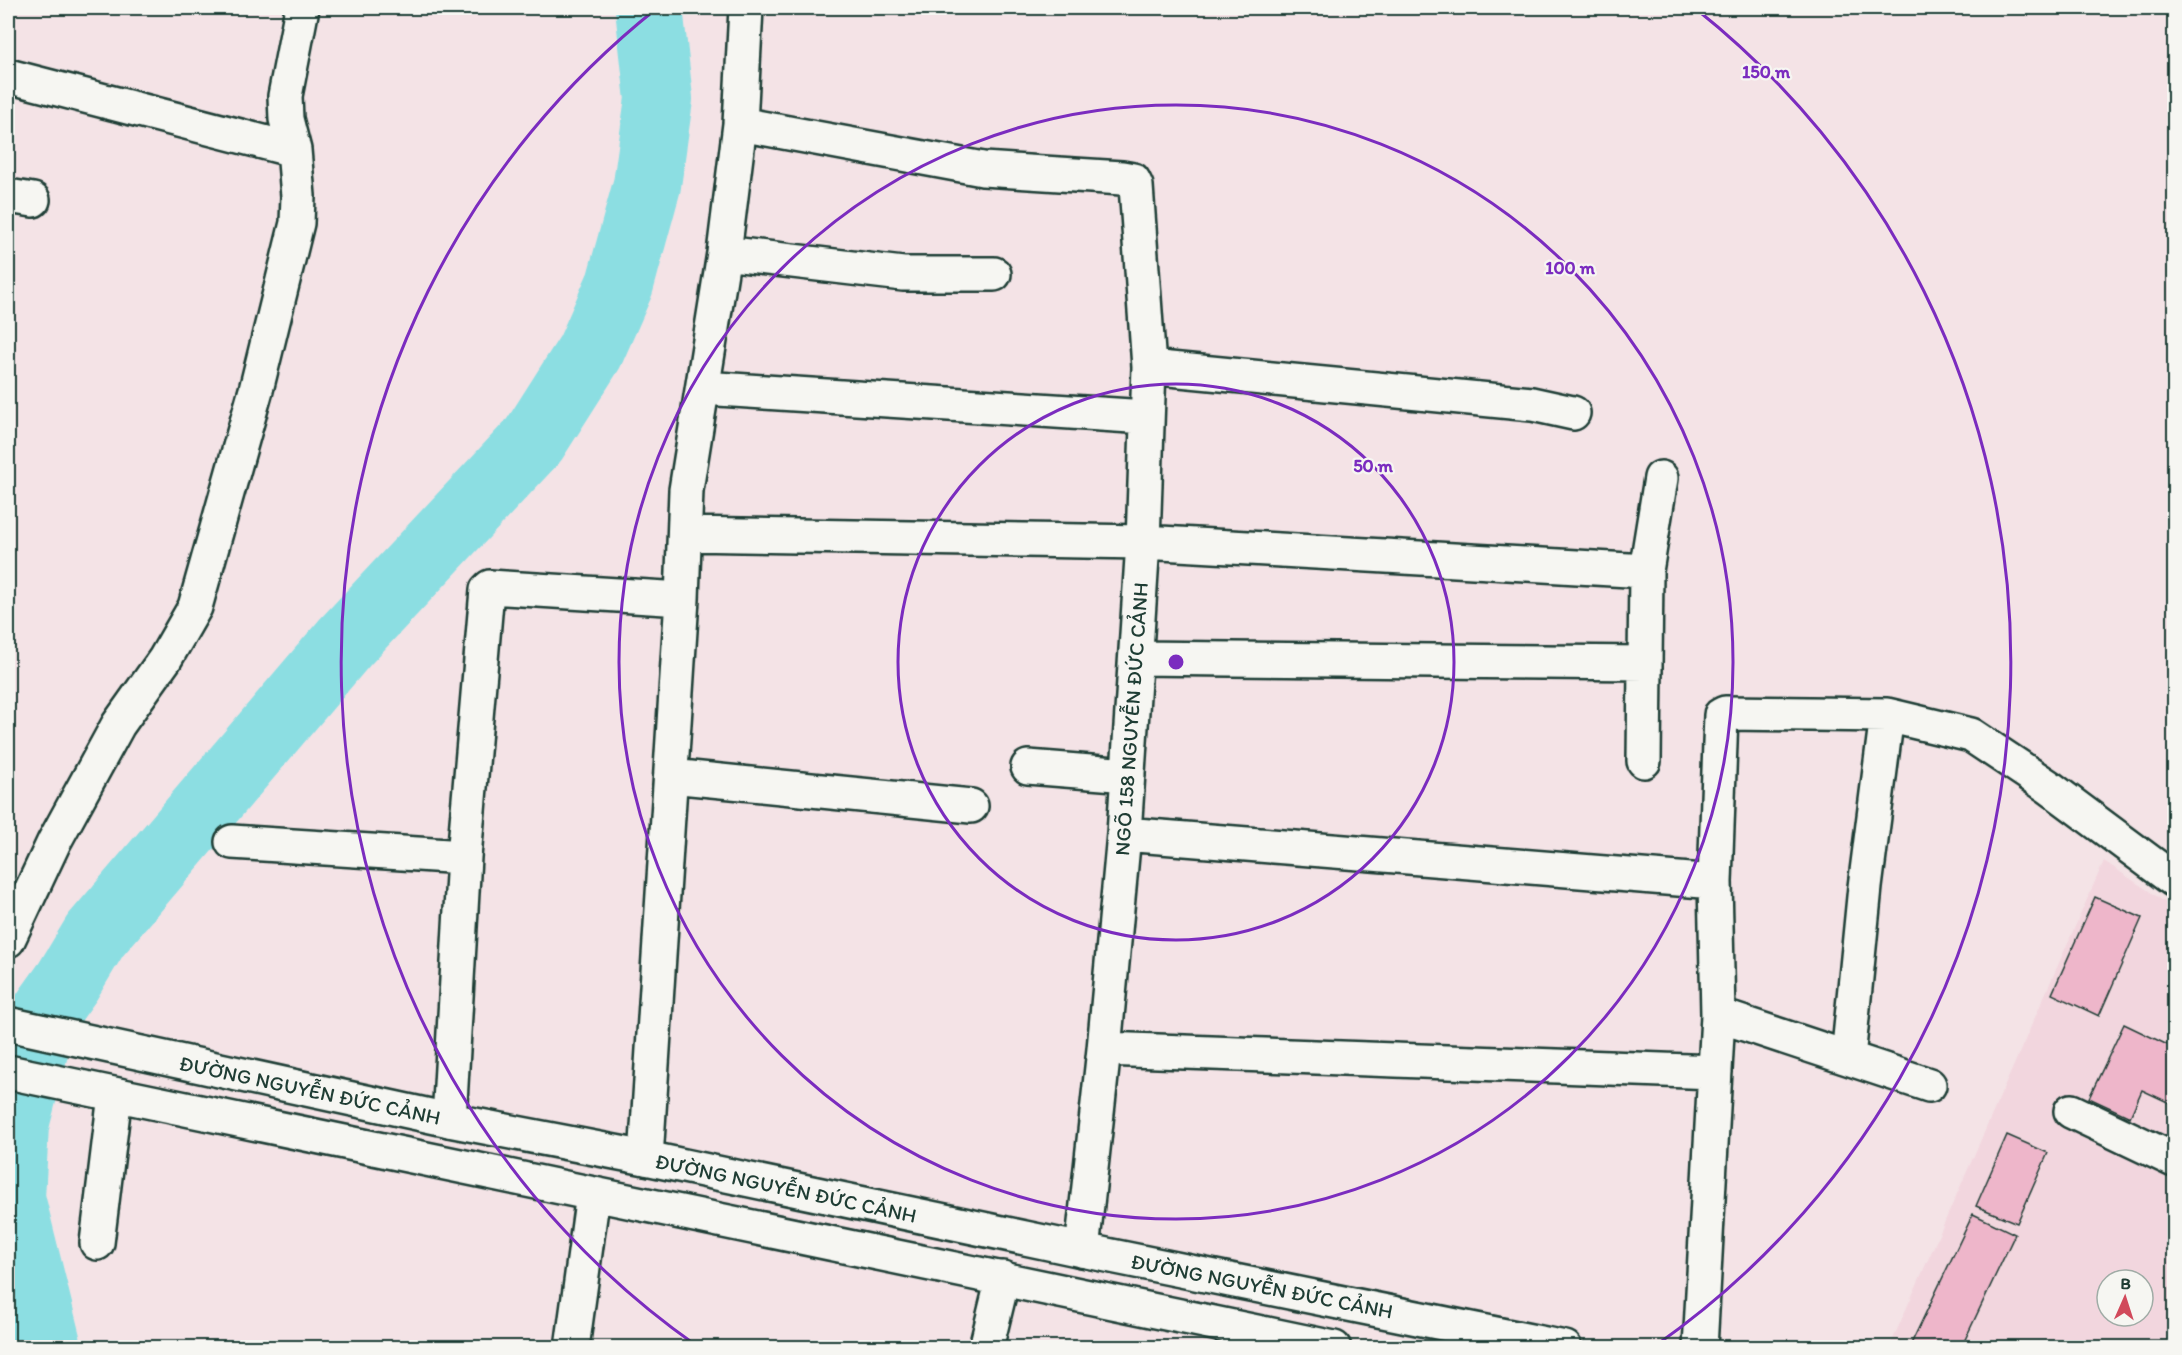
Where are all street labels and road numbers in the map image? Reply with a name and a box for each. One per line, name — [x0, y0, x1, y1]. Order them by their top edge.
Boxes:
street label: NGÕ 158 NGUYỄN ĐỨC CẢNH — [1109, 581, 1153, 857]
street label: ĐƯỜNG NGUYỄN ĐỨC CẢNH — [177, 1050, 443, 1130]
street label: ĐƯỜNG NGUYỄN ĐỨC CẢNH — [653, 1148, 919, 1228]
street label: ĐƯỜNG NGUYỄN ĐỨC CẢNH — [1129, 1248, 1395, 1324]

